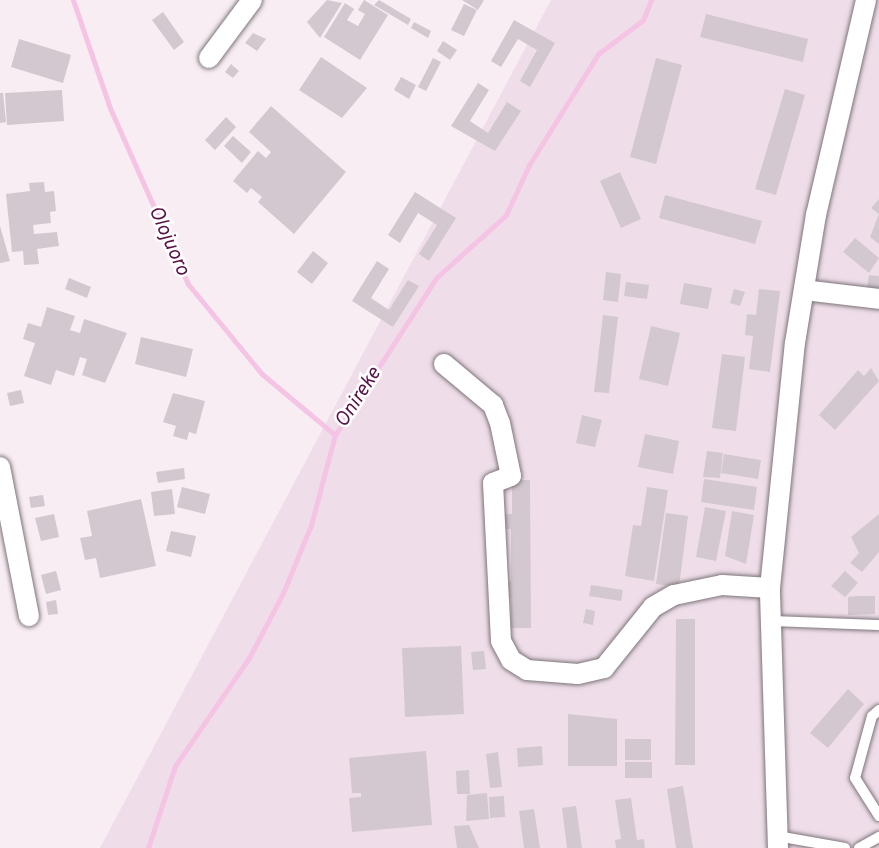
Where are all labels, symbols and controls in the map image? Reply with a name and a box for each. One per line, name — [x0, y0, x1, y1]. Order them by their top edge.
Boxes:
water label: Olojuoro — [142, 202, 194, 280]
water label: Onireke — [331, 363, 387, 433]

